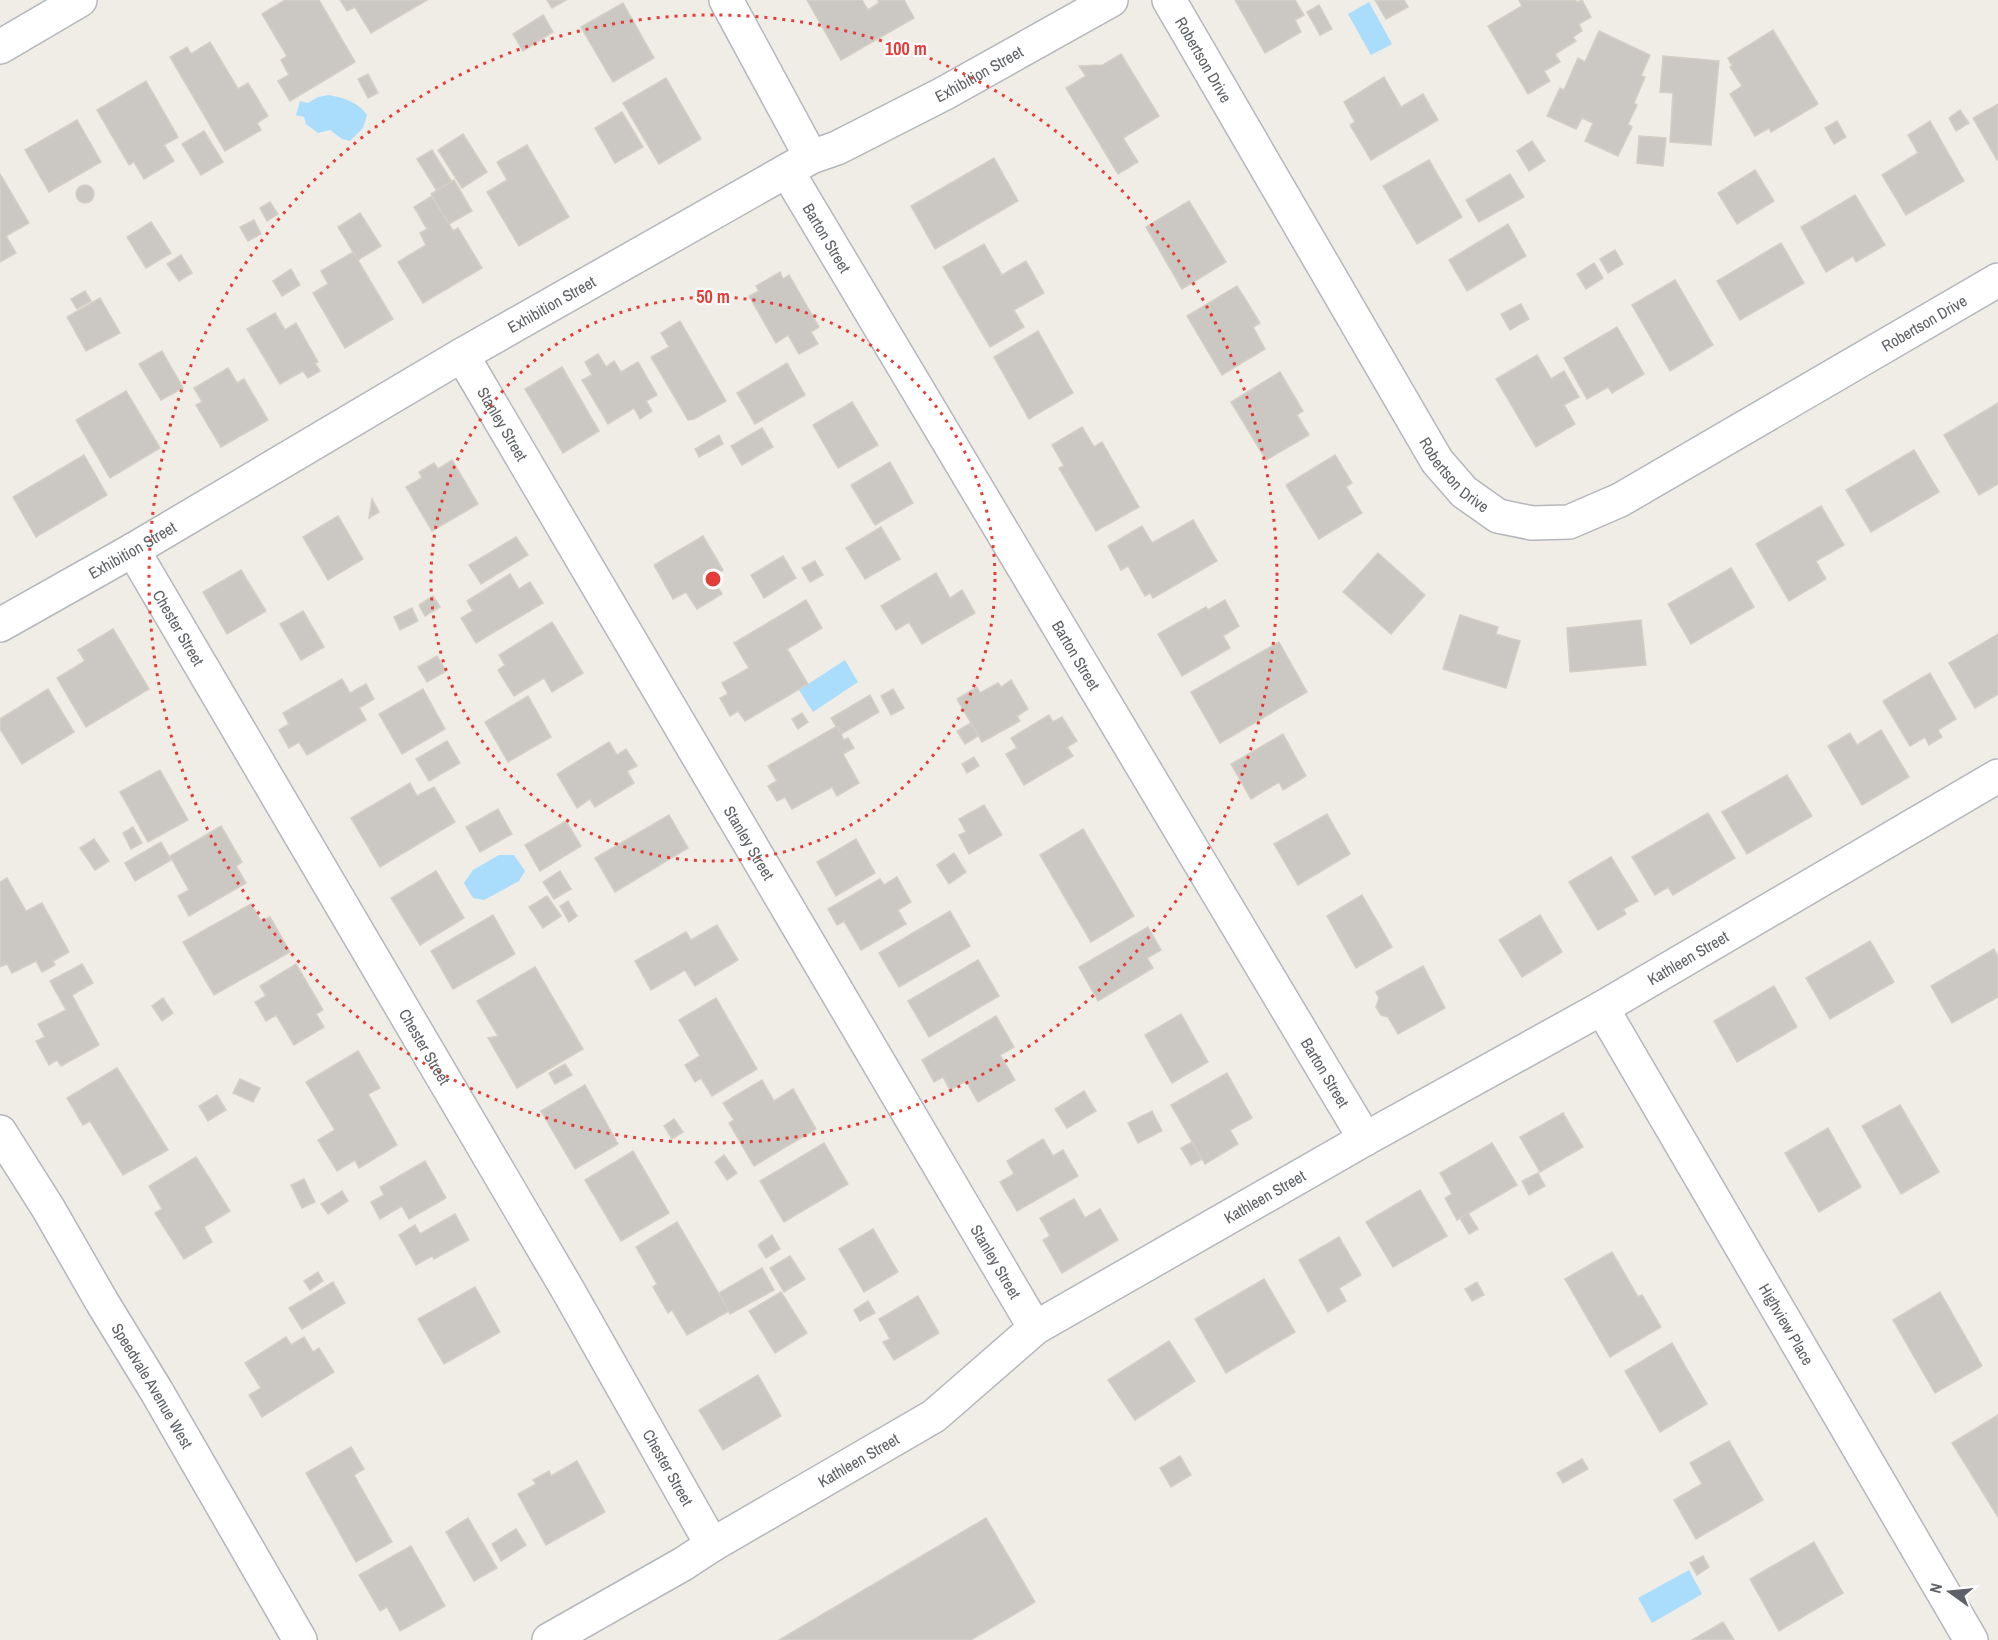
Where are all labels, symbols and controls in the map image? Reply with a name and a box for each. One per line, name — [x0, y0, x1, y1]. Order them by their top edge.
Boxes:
street label: Robertson Drive — [1170, 13, 1237, 107]
text: 100 m — [885, 36, 927, 61]
street label: Exhibition Street — [931, 40, 1027, 107]
street label: Barton Street — [798, 199, 856, 277]
street label: Exhibition Street — [503, 270, 600, 338]
text: 50 m — [696, 284, 730, 309]
street label: Robertson Drive — [1877, 290, 1971, 357]
street label: Stanley Street — [472, 383, 533, 465]
street label: Robertson Drive — [1414, 433, 1494, 517]
street label: Exhibition Street — [84, 516, 180, 584]
centre of rings — [703, 569, 723, 589]
street label: Chester Street — [148, 586, 210, 670]
street label: Barton Street — [1047, 616, 1106, 694]
street label: Stanley Street — [719, 802, 780, 884]
street label: Kathleen Street — [1643, 925, 1733, 990]
street label: Chester Street — [394, 1005, 456, 1089]
street label: Barton Street — [1296, 1034, 1355, 1112]
street label: Kathleen Street — [1220, 1164, 1310, 1229]
street label: Stanley Street — [965, 1220, 1026, 1303]
street label: Highview Place — [1754, 1279, 1819, 1369]
street label: Speedvale Avenue West — [106, 1319, 198, 1453]
street label: Chester Street — [638, 1425, 699, 1510]
street label: Kathleen Street — [814, 1428, 903, 1492]
north arrow — [1920, 1562, 1980, 1622]
text: N — [1924, 1581, 1947, 1596]

